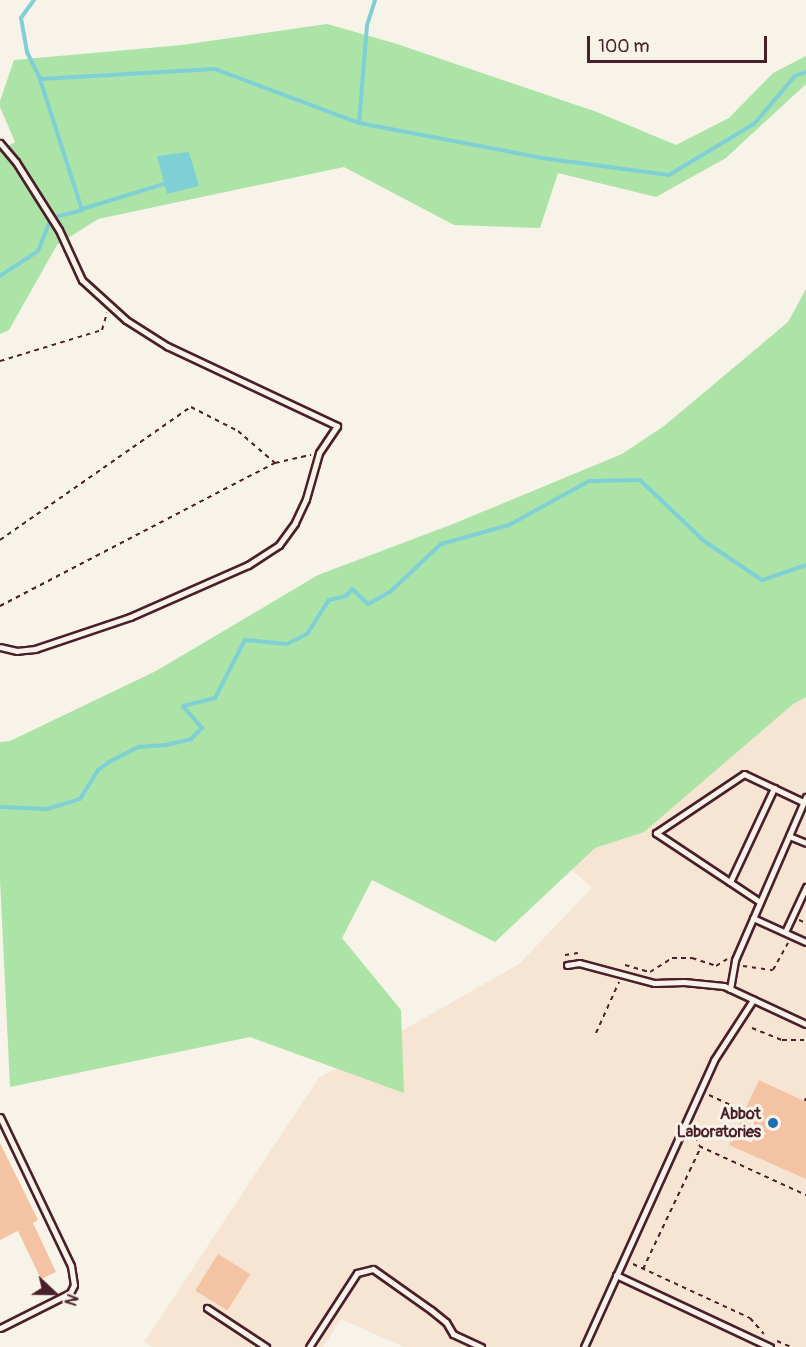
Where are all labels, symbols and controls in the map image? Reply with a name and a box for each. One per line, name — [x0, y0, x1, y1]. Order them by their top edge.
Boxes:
scale bar — [590, 24, 770, 62]
text: 100 m — [598, 35, 650, 58]
place label: Abbot Laboratories — [677, 1104, 761, 1142]
marker: Abbot Laboratories — [766, 1116, 780, 1130]
north arrow — [24, 1263, 84, 1323]
text: N — [59, 1291, 82, 1309]

